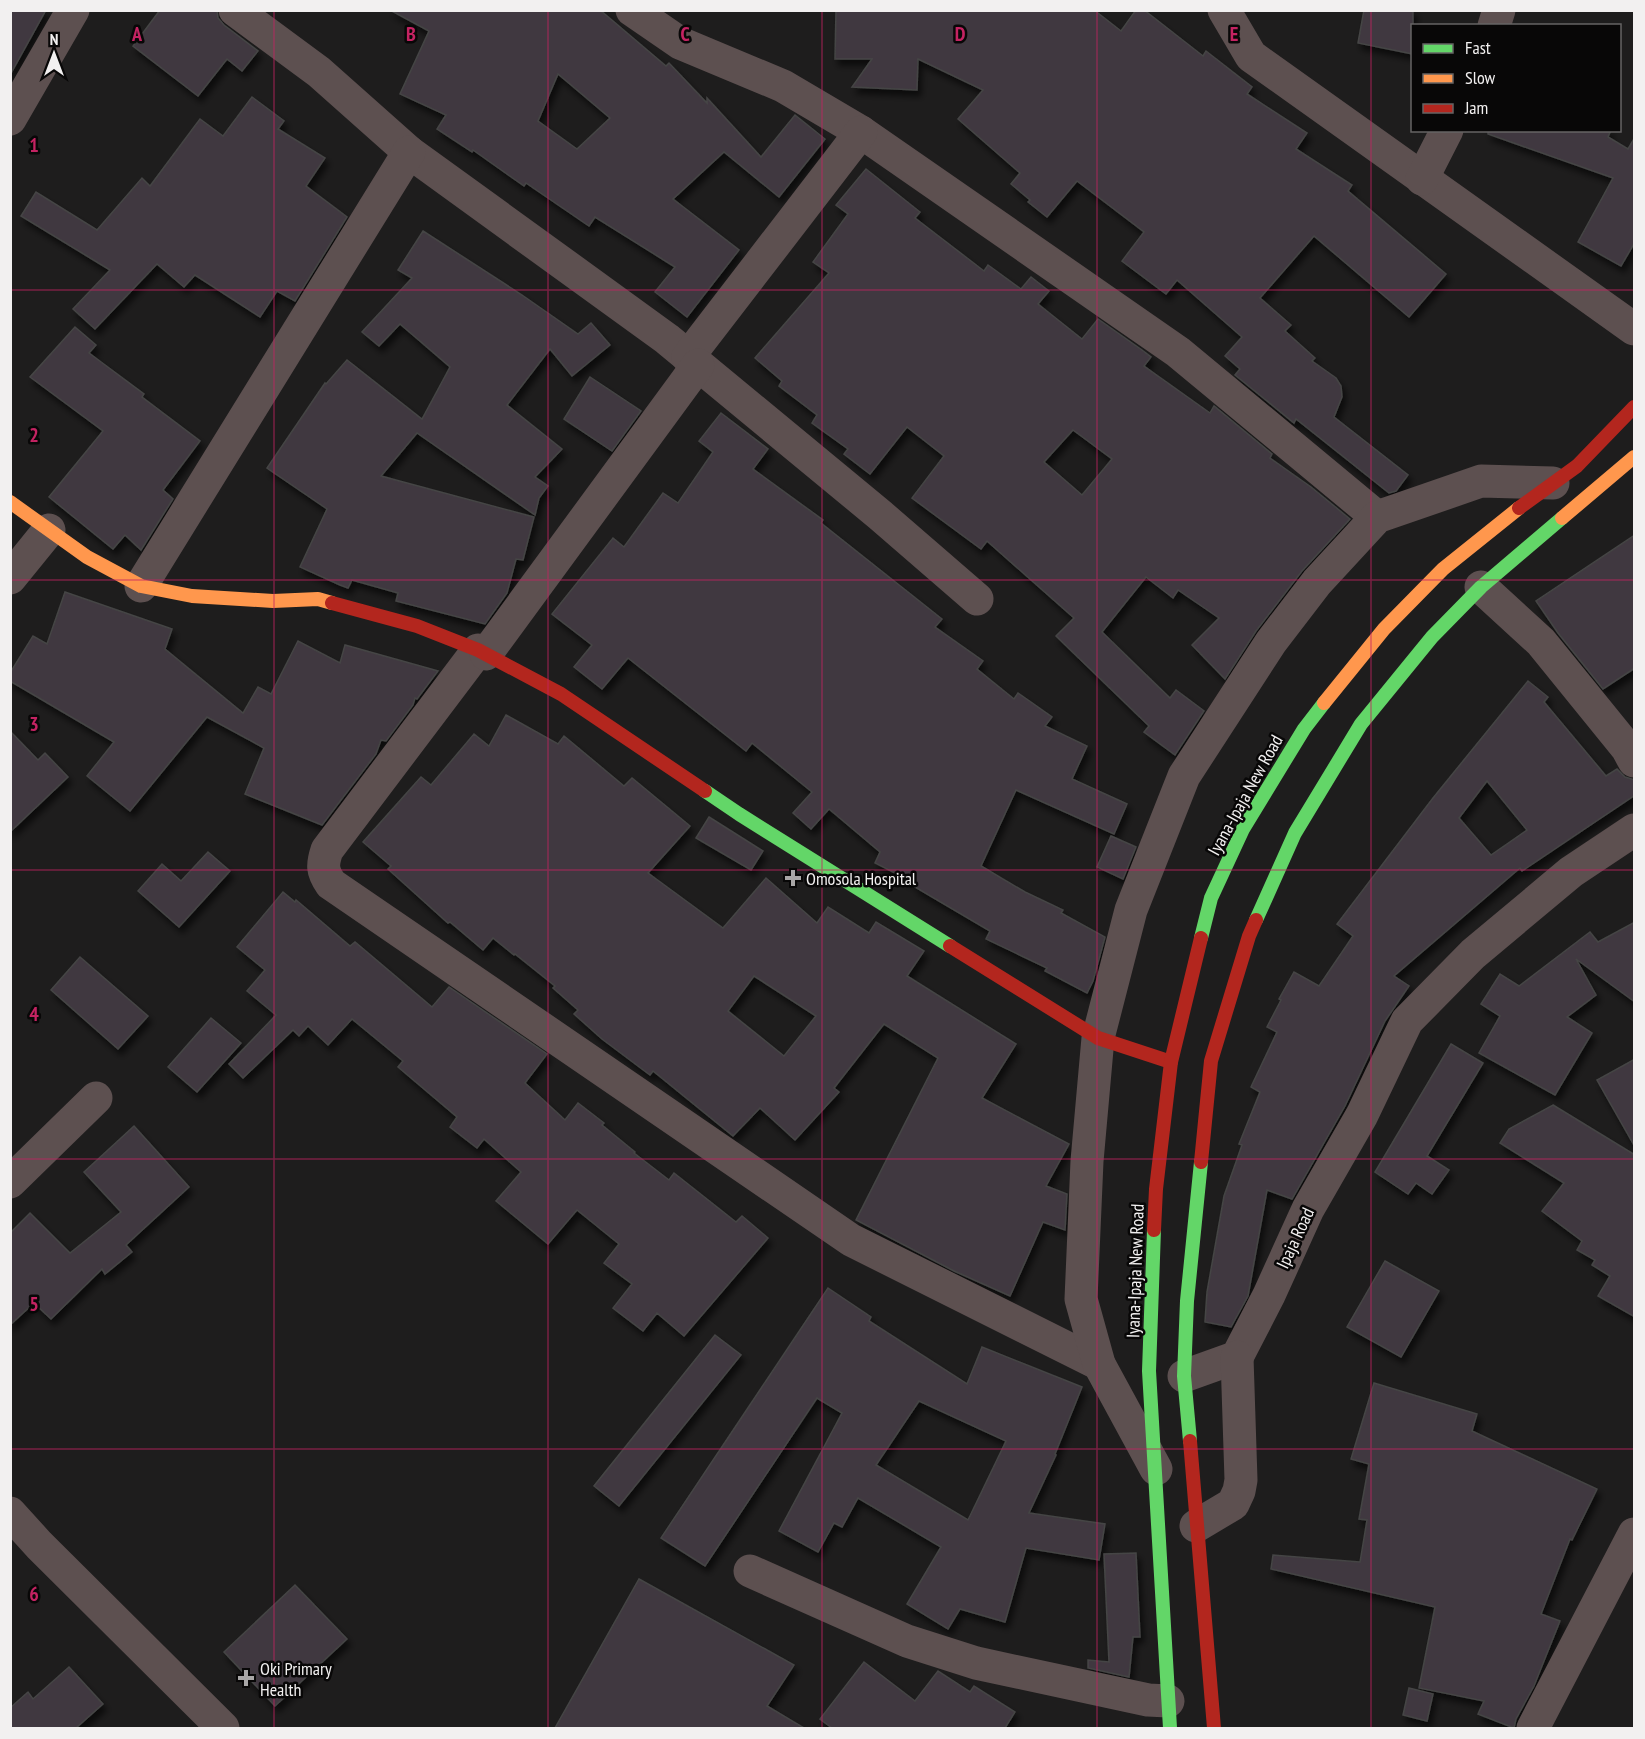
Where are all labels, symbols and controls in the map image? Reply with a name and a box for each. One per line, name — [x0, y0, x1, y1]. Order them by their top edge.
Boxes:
text: A — [131, 21, 143, 47]
text: B — [406, 21, 416, 47]
text: C — [680, 21, 690, 47]
text: D — [955, 21, 966, 47]
text: E — [1230, 21, 1238, 47]
north arrow — [24, 24, 84, 84]
legend — [1411, 24, 1621, 132]
text: N — [50, 29, 58, 49]
text: Fast — [1465, 36, 1491, 59]
text: Slow — [1465, 66, 1496, 89]
text: Jam — [1464, 96, 1488, 119]
text: 1 — [29, 132, 39, 158]
text: 2 — [29, 422, 39, 448]
text: 3 — [29, 711, 39, 737]
street label: Iyana-Ipaja New Road — [1202, 731, 1288, 859]
place label: Omosola Hospital — [806, 867, 917, 890]
marker: Omosola Hospital — [784, 869, 802, 887]
text: 4 — [29, 1001, 39, 1027]
street label: Iyana-Ipaja New Road — [1121, 1203, 1149, 1339]
street label: Ipaja Road — [1271, 1204, 1319, 1272]
text: 5 — [29, 1291, 39, 1317]
text: 6 — [29, 1581, 39, 1607]
place label: Oki Primary Health — [260, 1657, 332, 1701]
marker: Oki Primary Health — [237, 1669, 255, 1687]

